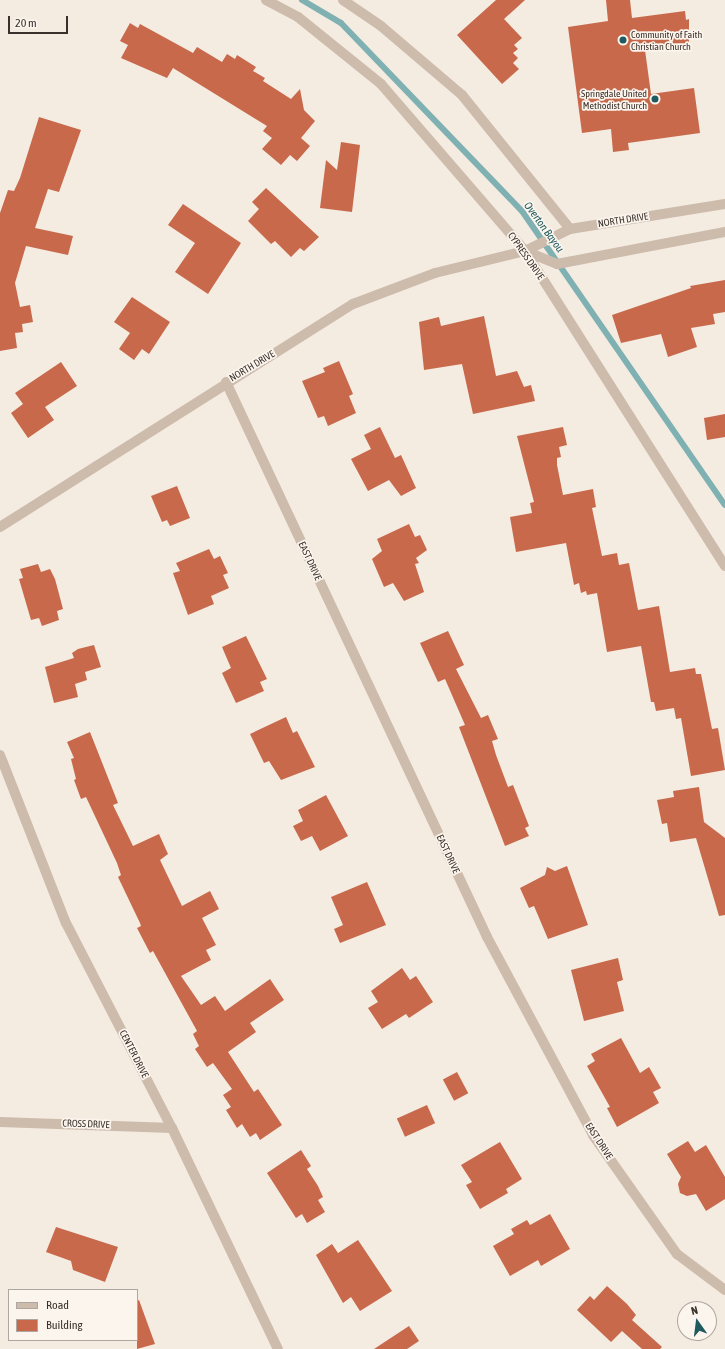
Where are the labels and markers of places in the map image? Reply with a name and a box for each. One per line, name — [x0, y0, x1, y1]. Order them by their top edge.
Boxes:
place label: Community of Faith Christian Church — [631, 28, 702, 52]
marker: Community of Faith Christian Church — [618, 35, 628, 45]
place label: Springdale United Methodist Church — [581, 87, 647, 110]
marker: Springdale United Methodist Church — [650, 94, 660, 104]

